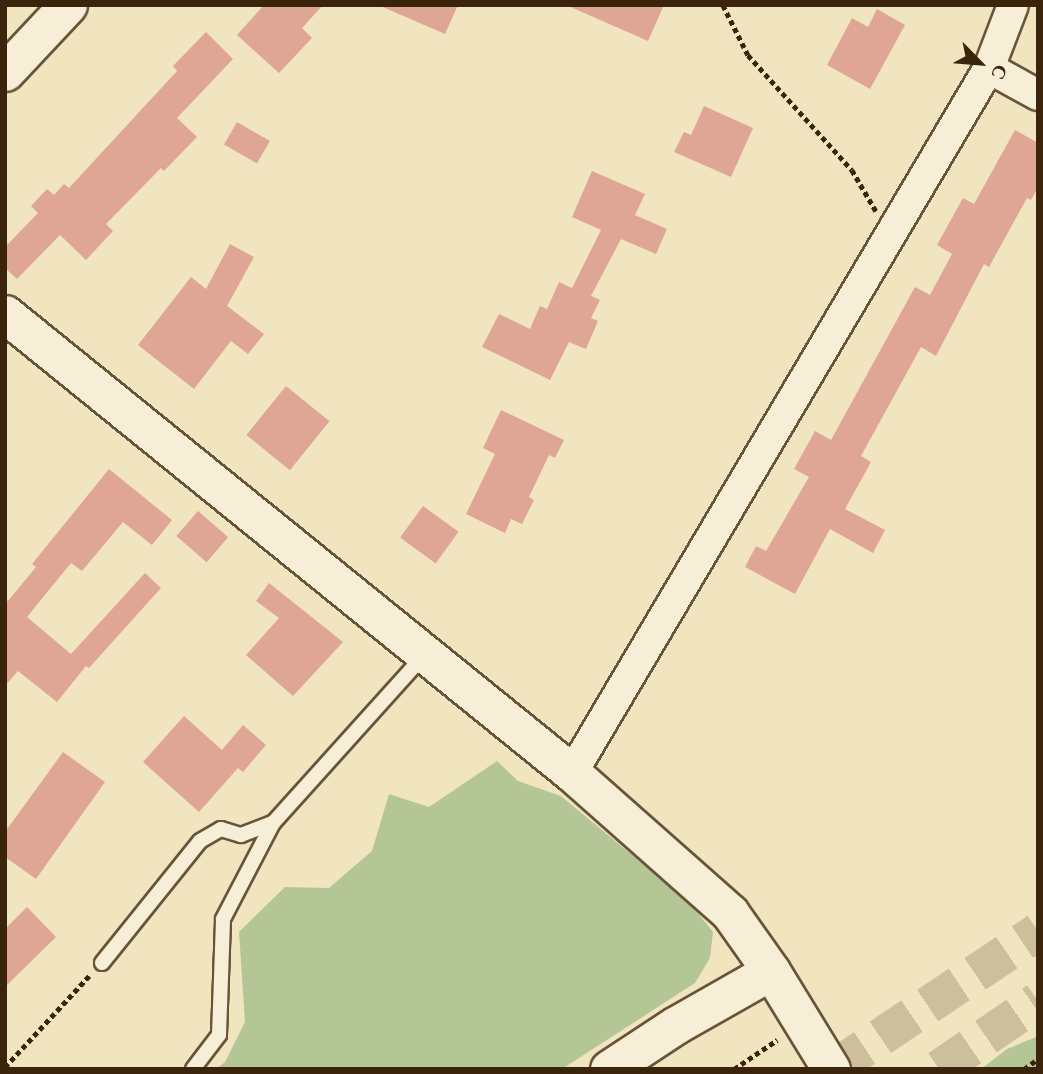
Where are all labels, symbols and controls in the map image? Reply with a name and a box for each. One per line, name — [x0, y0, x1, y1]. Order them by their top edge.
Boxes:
north arrow — [945, 28, 1015, 98]
text: С — [985, 61, 1014, 83]

